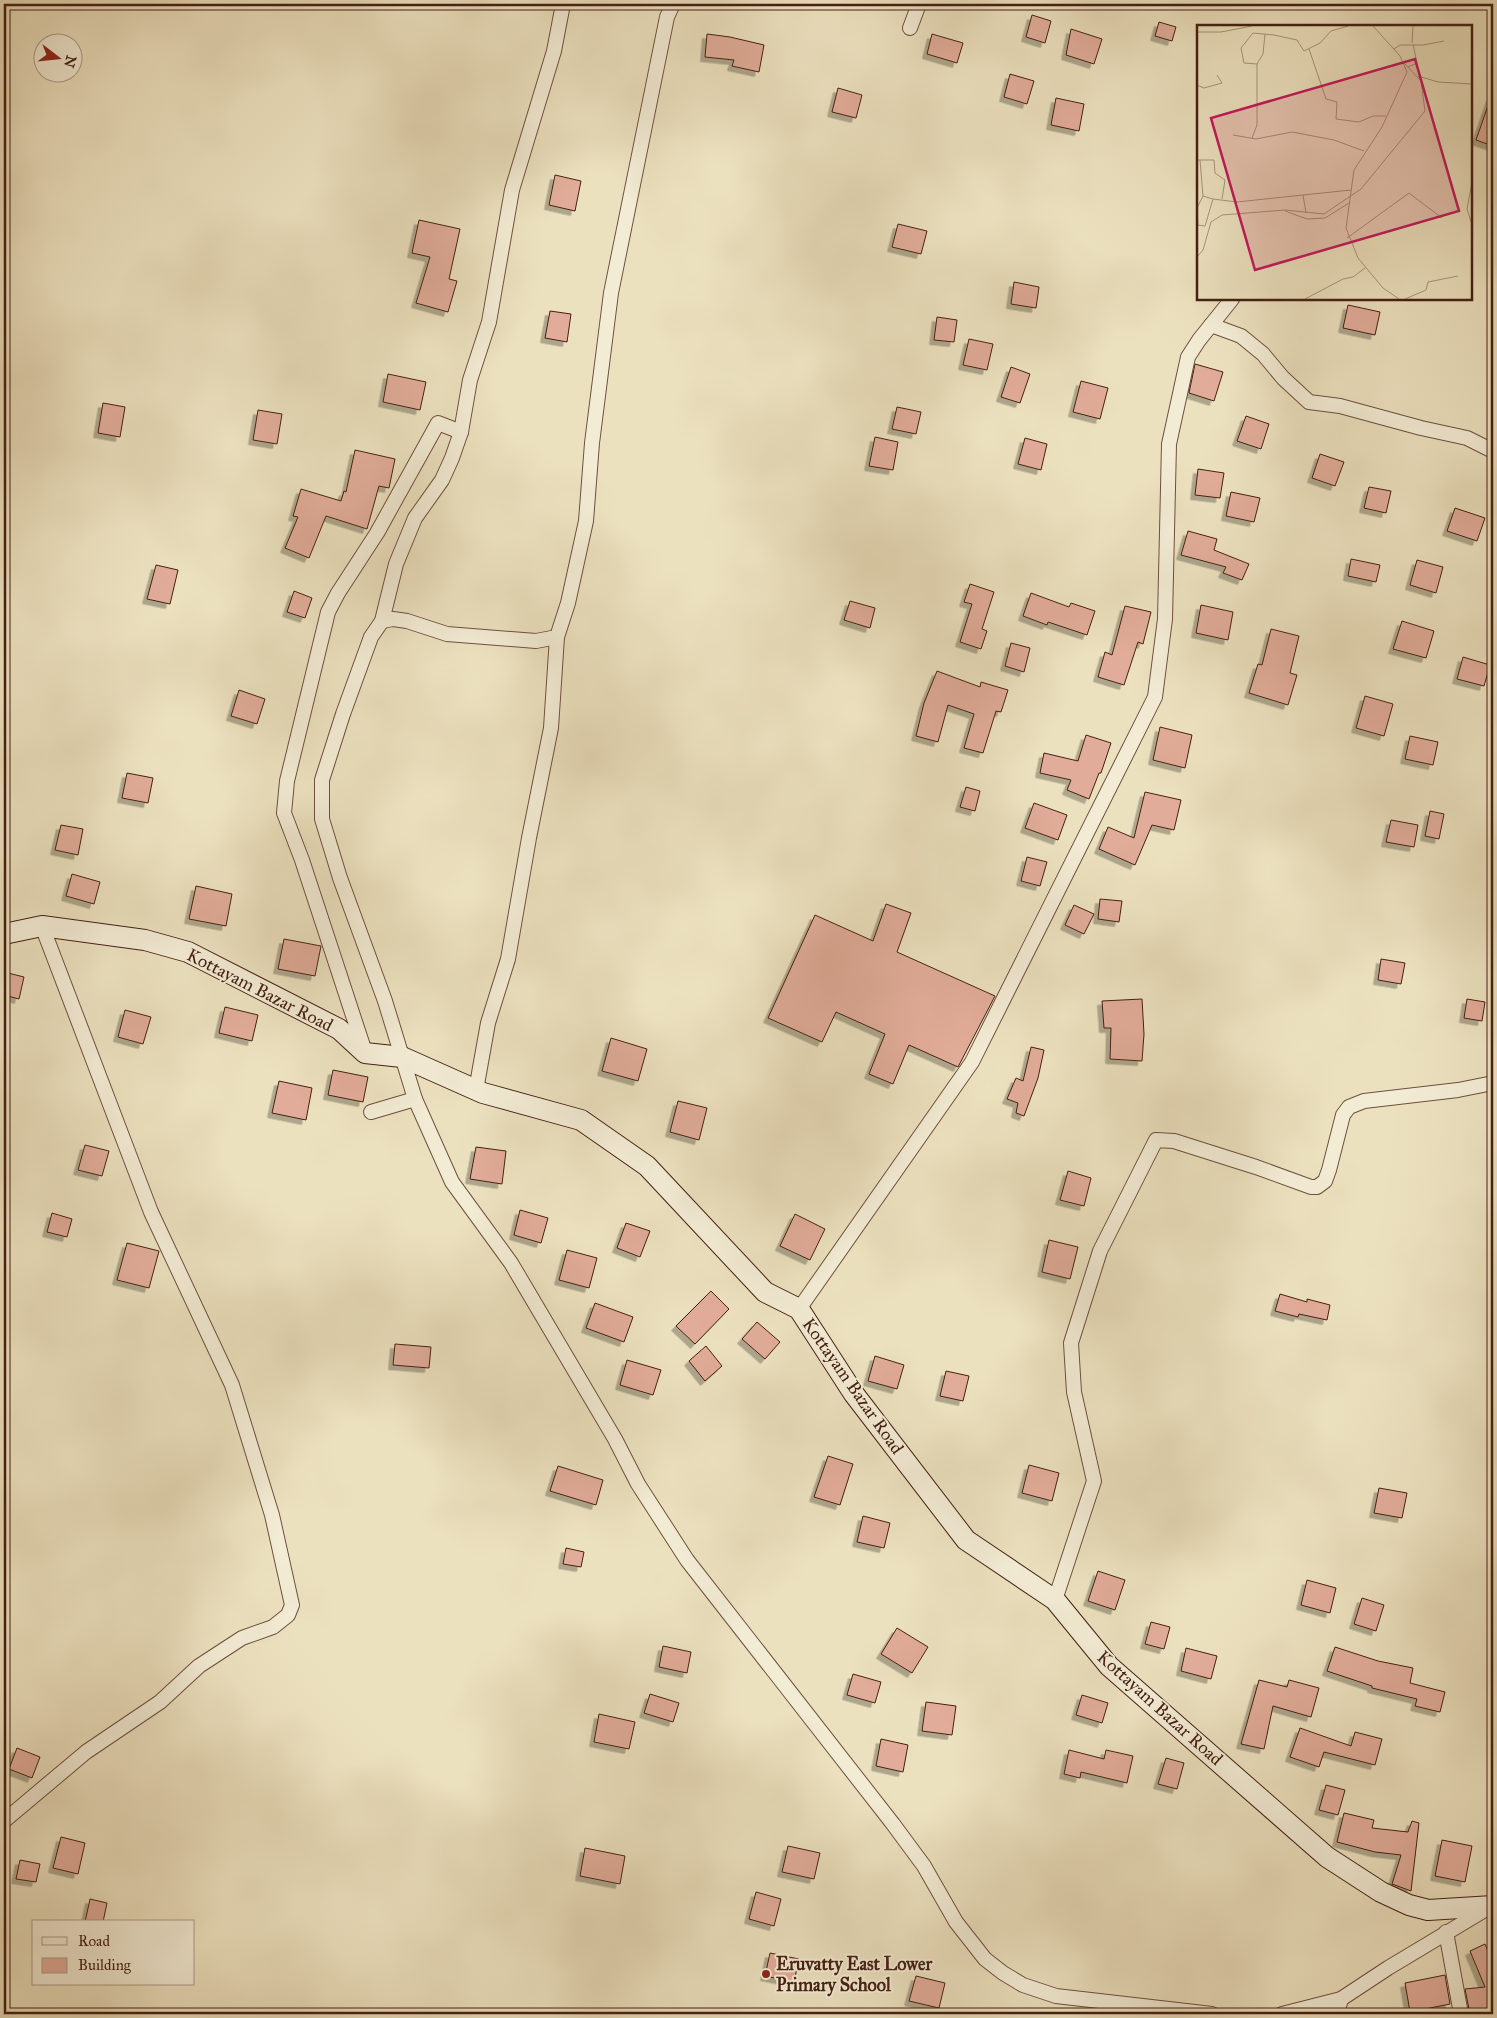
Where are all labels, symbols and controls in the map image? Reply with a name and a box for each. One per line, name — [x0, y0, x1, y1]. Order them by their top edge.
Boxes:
inset map — [1197, 25, 1472, 300]
north arrow — [32, 32, 82, 82]
text: N — [60, 53, 80, 70]
street label: Kottayam Bazar Road — [183, 944, 337, 1036]
street label: Kottayam Bazar Road — [798, 1314, 908, 1458]
street label: Kottayam Bazar Road — [1093, 1646, 1227, 1770]
legend — [32, 1920, 195, 1986]
text: Road — [78, 1932, 110, 1950]
place label: Eruvatty East Lower Primary School — [776, 1953, 933, 1997]
text: Building — [78, 1956, 132, 1974]
marker: Eruvatty East Lower Primary School — [760, 1968, 772, 1980]

